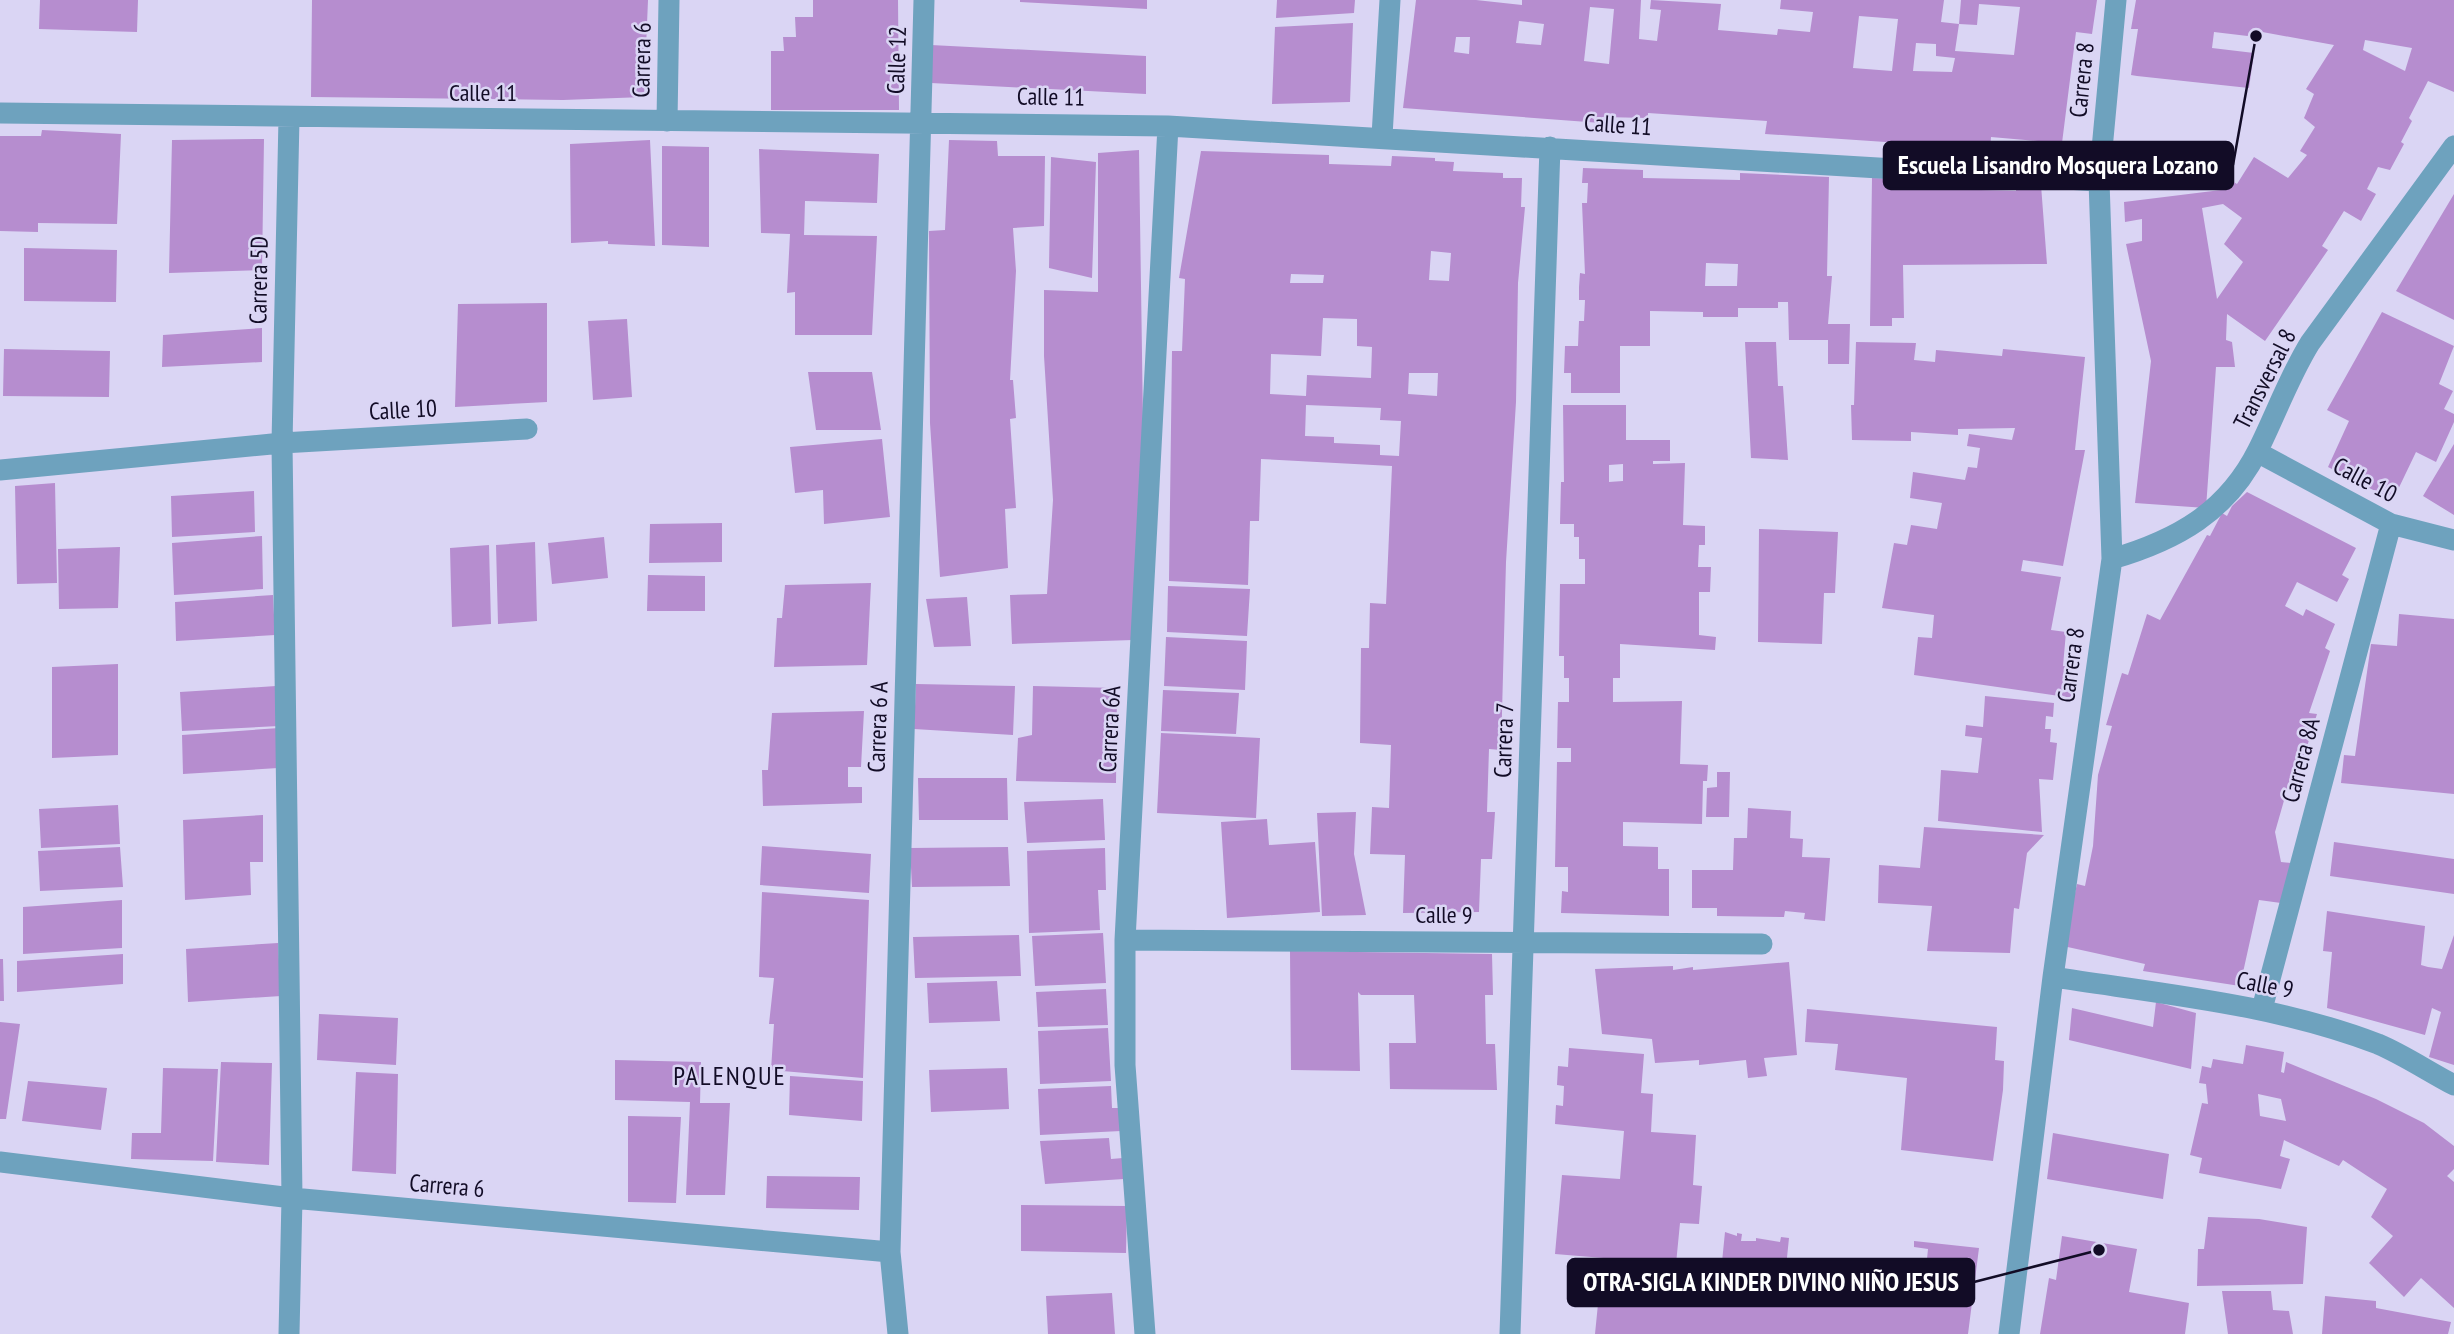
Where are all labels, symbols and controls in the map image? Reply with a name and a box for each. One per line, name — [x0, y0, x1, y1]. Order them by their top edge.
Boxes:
street label: Carrera 6 — [625, 22, 658, 98]
street label: Calle 12 — [880, 25, 913, 95]
street label: Carrera 8 — [2062, 41, 2101, 119]
street label: Calle 11 — [449, 77, 517, 108]
street label: Calle 11 — [1017, 80, 1085, 113]
street label: Calle 11 — [1583, 107, 1653, 142]
callout: Escuela Lisandro Mosquera Lozano — [1884, 142, 2233, 189]
text: Escuela Lisandro Mosquera Lozano — [1898, 148, 2218, 181]
street label: Carrera 5D — [242, 236, 275, 324]
street label: Transversal 8 — [2226, 323, 2303, 434]
street label: Calle 10 — [368, 392, 438, 427]
street label: Calle 10 — [2328, 450, 2403, 509]
street label: Carrera 8 — [2050, 625, 2091, 704]
street label: Carrera 6 A — [860, 680, 895, 773]
street label: Carrera 6A — [1092, 684, 1127, 773]
street label: Carrera 7 — [1487, 702, 1520, 778]
street label: Carrera 8A — [2274, 713, 2327, 806]
street label: Calle 9 — [1415, 899, 1473, 930]
street label: Calle 9 — [2234, 964, 2296, 1005]
district label: PALENQUE — [673, 1059, 787, 1092]
street label: Carrera 6 — [408, 1167, 486, 1204]
callout: OTRA-SIGLA KINDER DIVINO NIÑO JESUS — [1568, 1259, 1974, 1306]
text: OTRA-SIGLA KINDER DIVINO NIÑO JESUS — [1583, 1265, 1959, 1298]

